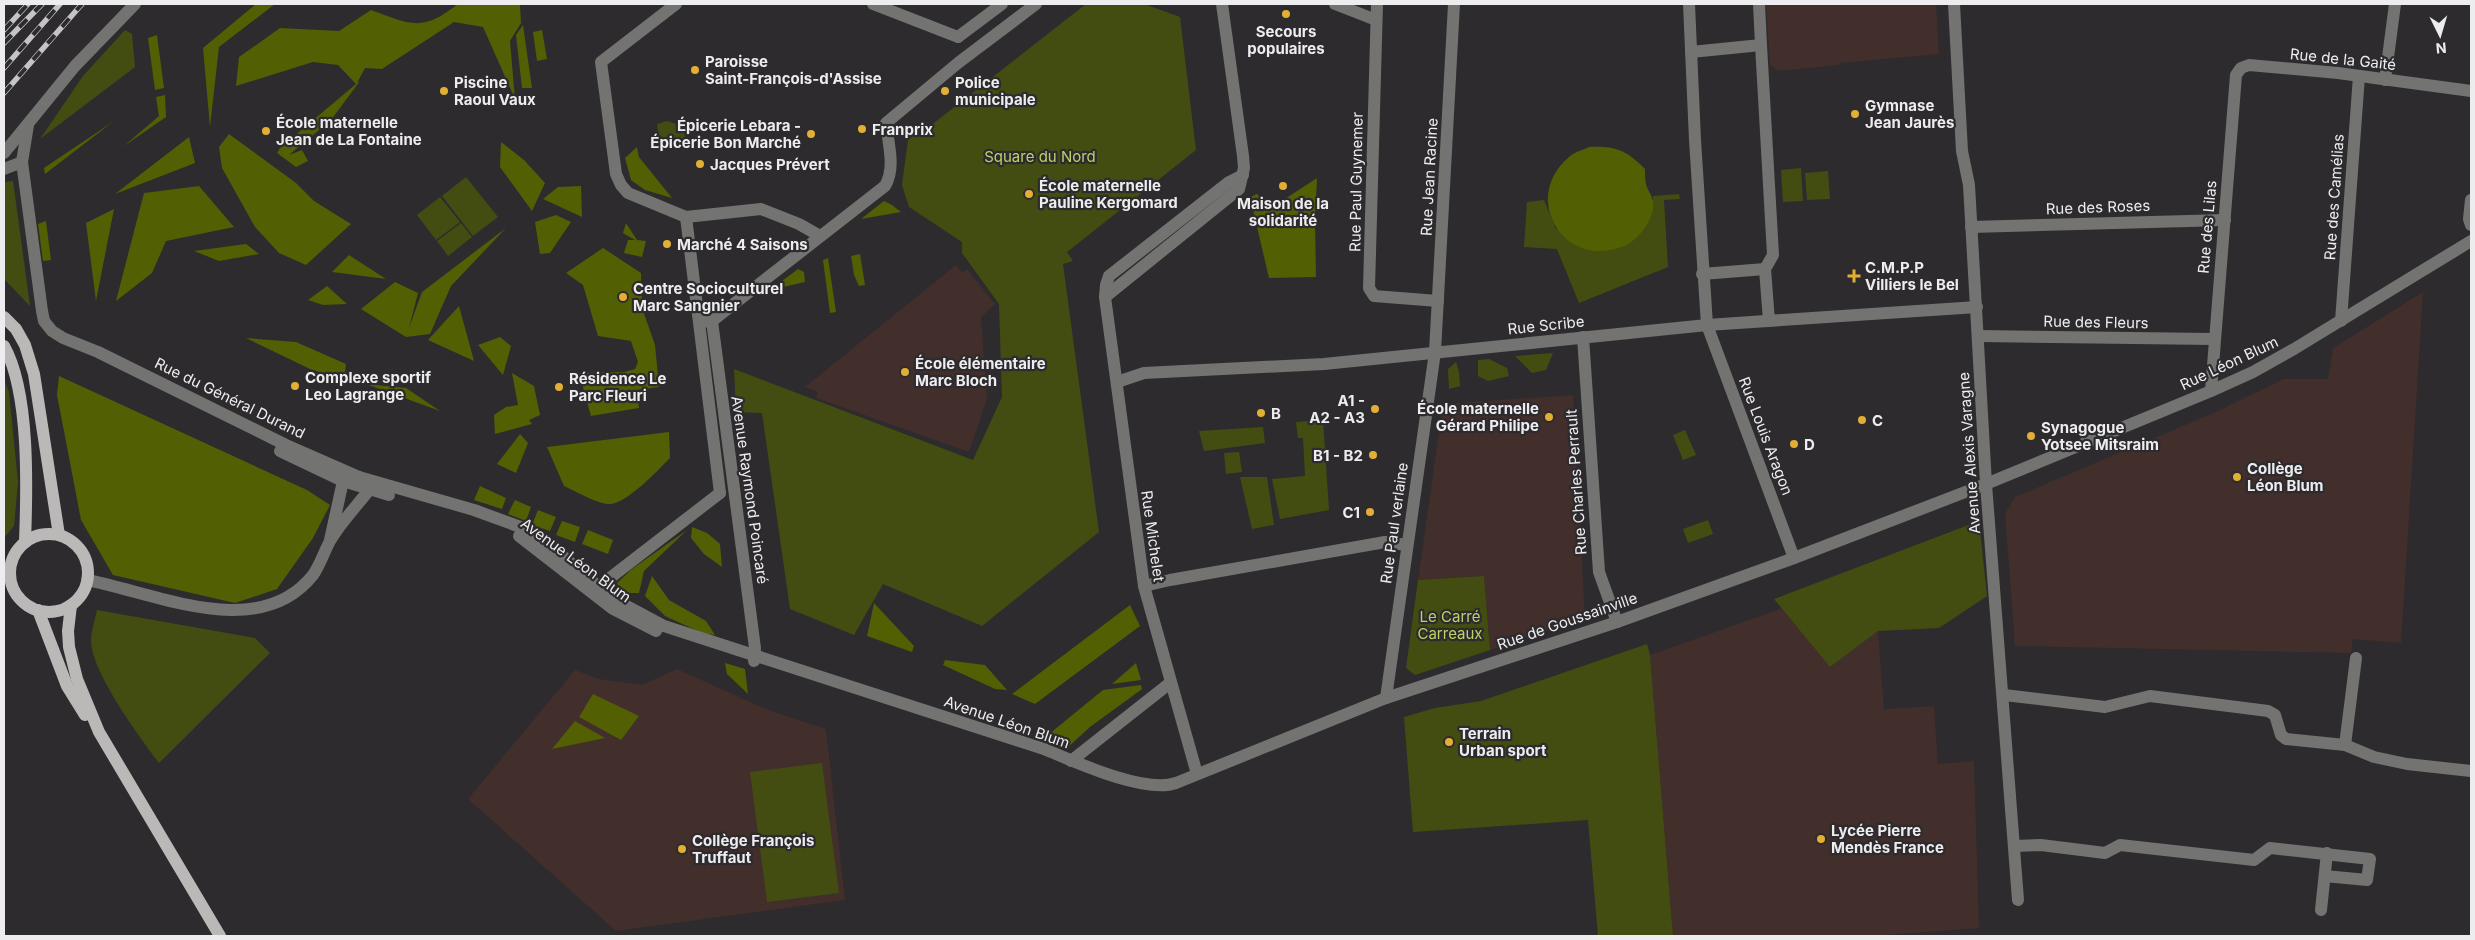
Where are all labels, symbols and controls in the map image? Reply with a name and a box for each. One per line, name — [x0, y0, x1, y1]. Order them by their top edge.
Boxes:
marker: Secours populaires — [1280, 8, 1292, 20]
north arrow — [2415, 10, 2465, 60]
place label: Secours populaires — [1247, 22, 1325, 58]
text: N — [2435, 40, 2447, 57]
street label: Rue de la Gaité — [2289, 44, 2397, 74]
place label: Paroisse Saint-François-d'Assise — [705, 52, 882, 88]
marker: Paroisse Saint-François-d'Assise — [689, 64, 701, 76]
place label: Piscine Raoul Vaux — [454, 73, 536, 109]
place label: Police municipale — [955, 73, 1036, 109]
marker: Piscine Raoul Vaux — [438, 85, 450, 97]
marker: Police municipale — [939, 85, 951, 97]
place label: Gymnase Jean Jaurès — [1865, 96, 1954, 132]
marker: Gymnase Jean Jaurès — [1849, 108, 1861, 120]
street label: Rue Paul Guynemer — [1345, 112, 1367, 252]
place label: École maternelle Jean de La Fontaine — [276, 113, 422, 149]
place label: Épicerie Lebara - Épicerie Bon Marché — [650, 116, 801, 152]
street label: Rue Jean Racine — [1416, 117, 1442, 237]
place label: Franprix — [872, 120, 933, 139]
marker: Franprix — [856, 123, 868, 135]
marker: École maternelle Jean de La Fontaine — [260, 125, 272, 137]
marker: Épicerie Lebara - Épicerie Bon Marché — [805, 128, 817, 140]
street label: Rue des Camélias — [2320, 133, 2348, 261]
park label: Square du Nord — [984, 147, 1096, 166]
place label: Jacques Prévert — [710, 155, 830, 174]
marker: Jacques Prévert — [694, 158, 706, 170]
place label: École maternelle Pauline Kergomard — [1039, 176, 1178, 212]
street label: Rue des Lilas — [2193, 179, 2221, 274]
marker: Maison de la solidarité — [1277, 180, 1289, 192]
marker: École maternelle Pauline Kergomard — [1023, 188, 1035, 200]
place label: Maison de la solidarité — [1237, 194, 1329, 230]
street label: Rue des Roses — [2045, 196, 2151, 218]
place label: Marché 4 Saisons — [677, 235, 808, 254]
marker: Marché 4 Saisons — [661, 238, 673, 250]
place label: C.M.P.P Villiers le Bel — [1865, 258, 1959, 294]
marker: C.M.P.P Villiers le Bel — [1847, 269, 1861, 283]
place label: Centre Socioculturel Marc Sangnier — [633, 279, 783, 315]
marker: Centre Socioculturel Marc Sangnier — [617, 291, 629, 303]
street label: Rue Scribe — [1507, 312, 1585, 338]
street label: Rue des Fleurs — [2043, 312, 2149, 332]
street label: Rue Léon Blum — [2177, 332, 2281, 394]
street label: Rue du Général Durand — [152, 353, 308, 443]
place label: École élémentaire Marc Bloch — [915, 354, 1046, 390]
marker: École élémentaire Marc Bloch — [899, 366, 911, 378]
place label: Complexe sportif Leo Lagrange — [305, 368, 431, 404]
place label: Résidence Le Parc Fleuri — [569, 369, 667, 405]
street label: Avenue Alexis Varagne — [1954, 371, 1984, 535]
street label: Rue Louis Aragon — [1735, 374, 1797, 498]
marker: Complexe sportif Leo Lagrange — [289, 380, 301, 392]
marker: Résidence Le Parc Fleuri — [553, 381, 565, 393]
place label: A1 - A2 - A3 — [1309, 391, 1365, 427]
street label: Avenue Raymond Poincaré — [727, 395, 773, 585]
place label: École maternelle Gérard Philipe — [1417, 399, 1539, 435]
marker: A1 - A2 - A3 — [1369, 403, 1381, 415]
place label: B — [1271, 404, 1281, 423]
marker: B — [1255, 407, 1267, 419]
street label: Rue Charles Perrault — [1561, 408, 1591, 555]
marker: École maternelle Gérard Philipe — [1543, 411, 1555, 423]
place label: C — [1872, 411, 1883, 430]
marker: C — [1856, 414, 1868, 426]
place label: Synagogue Yotsee Mitsraim — [2041, 418, 2159, 454]
marker: Synagogue Yotsee Mitsraim — [2025, 430, 2037, 442]
place label: D — [1804, 435, 1815, 454]
marker: D — [1788, 438, 1800, 450]
place label: B1 - B2 — [1313, 446, 1363, 465]
marker: B1 - B2 — [1367, 449, 1379, 461]
place label: Collège Léon Blum — [2247, 459, 2324, 495]
street label: Rue Paul verlaine — [1376, 461, 1412, 585]
marker: Collège Léon Blum — [2231, 471, 2243, 483]
street label: Rue Michelet — [1137, 489, 1169, 583]
place label: C1 — [1342, 503, 1360, 522]
marker: C1 — [1364, 506, 1376, 518]
street label: Avenue Léon Blum — [517, 514, 635, 606]
street label: Rue de Goussainville — [1494, 588, 1640, 654]
park label: Le Carré Carreaux — [1417, 607, 1483, 643]
street label: Avenue Léon Blum — [942, 692, 1072, 752]
place label: Terrain Urban sport — [1459, 724, 1547, 760]
marker: Terrain Urban sport — [1443, 736, 1455, 748]
place label: Lycée Pierre Mendès France — [1831, 821, 1944, 857]
place label: Collège François Truffaut — [692, 831, 814, 867]
marker: Lycée Pierre Mendès France — [1815, 833, 1827, 845]
marker: Collège François Truffaut — [676, 843, 688, 855]

